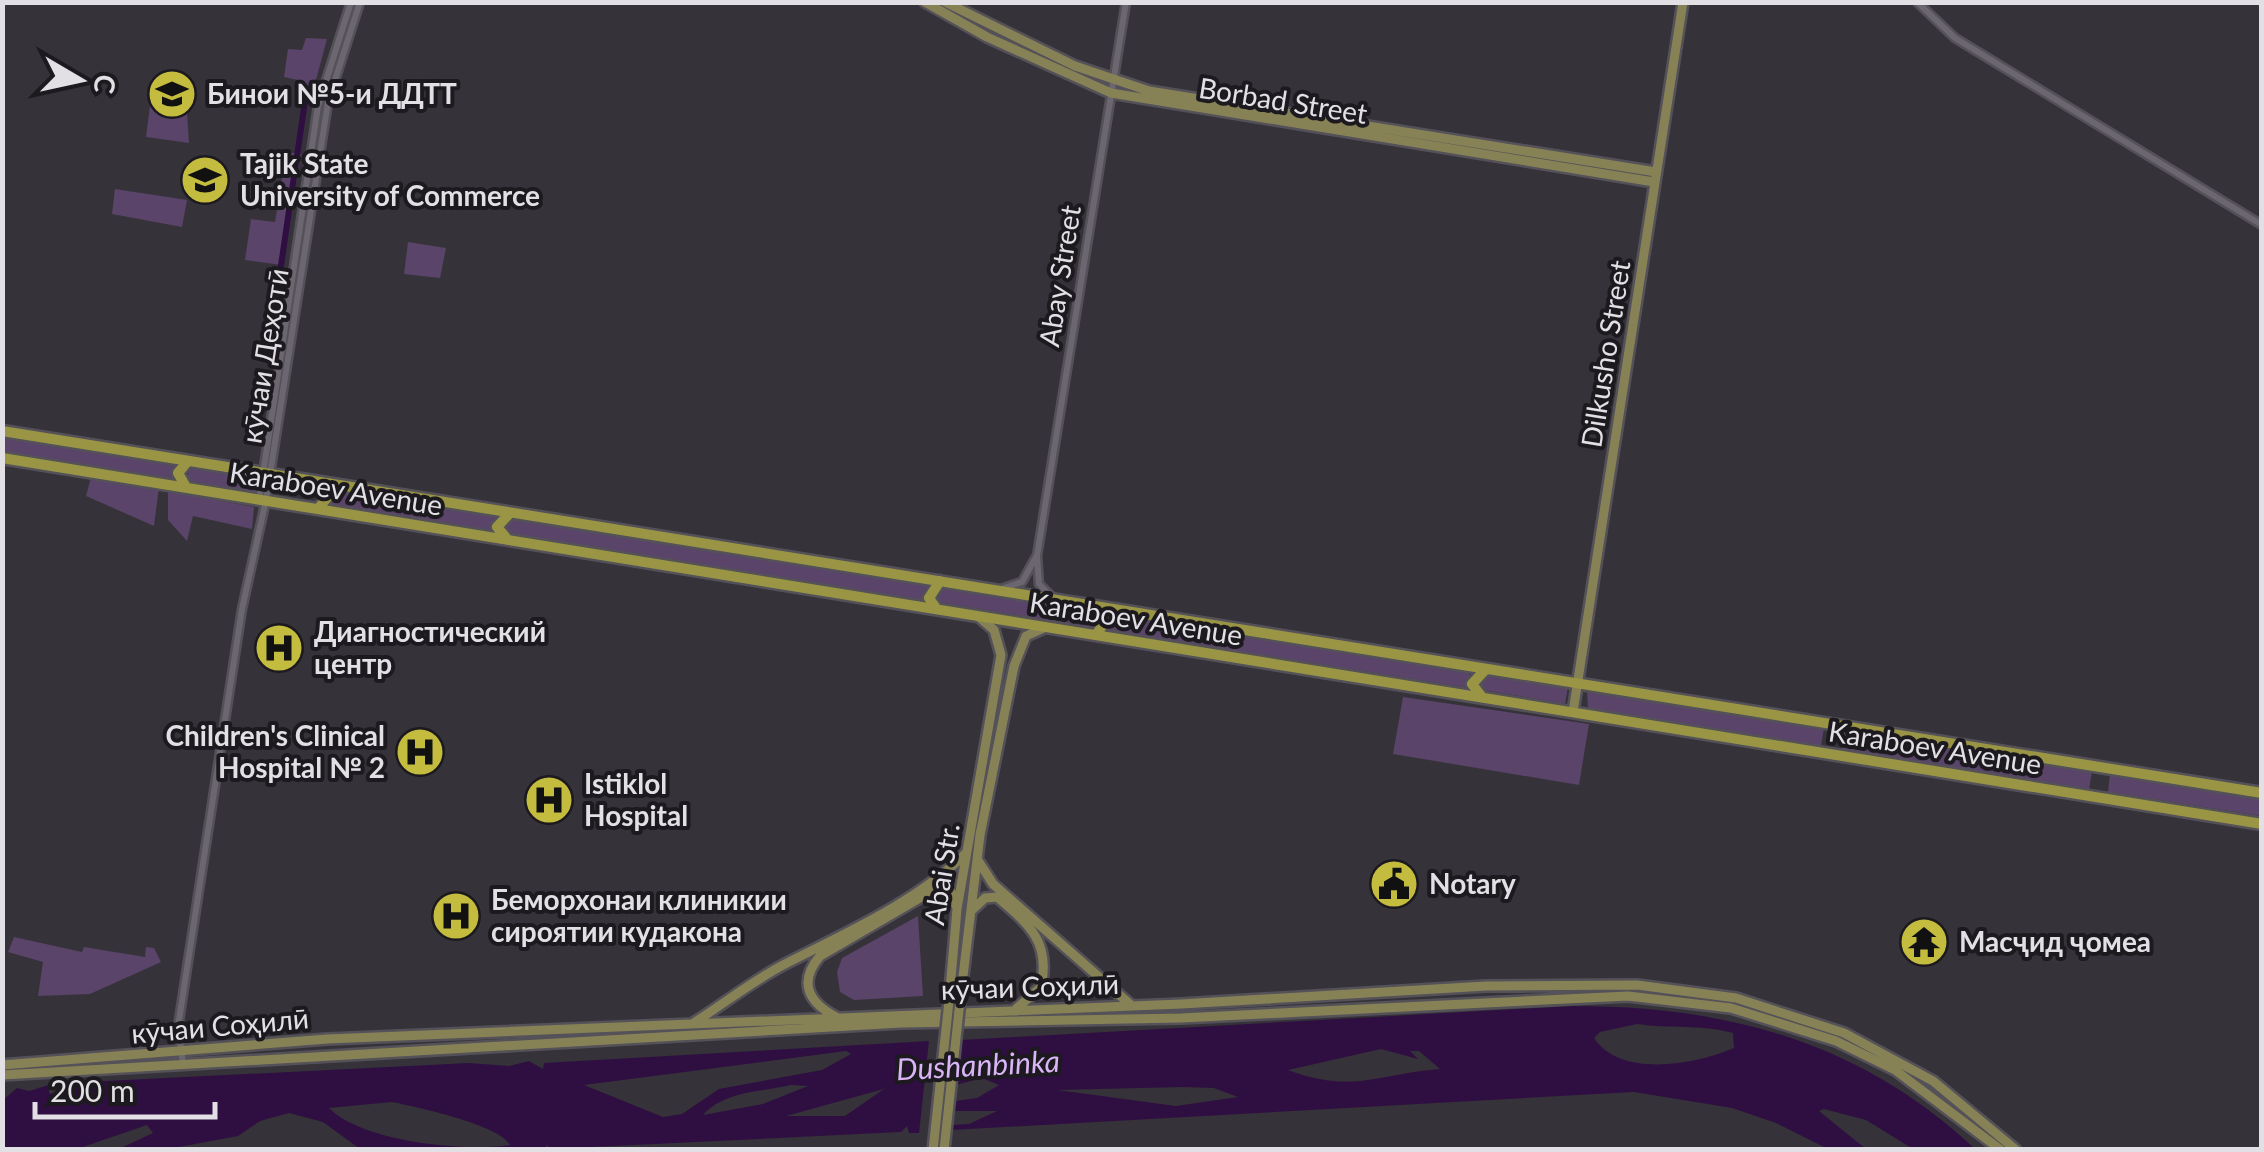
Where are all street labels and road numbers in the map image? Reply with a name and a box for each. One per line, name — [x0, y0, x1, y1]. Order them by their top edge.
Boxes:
street label: Borbad Street — [1196, 70, 1370, 130]
street label: Abay Street — [1031, 203, 1087, 349]
street label: Dilkusho Street — [1573, 258, 1637, 450]
street label: кӯчаи Деҳотӣ — [233, 266, 295, 446]
street label: Karaboev Avenue — [227, 454, 445, 522]
street label: Karaboev Avenue — [1027, 584, 1245, 652]
street label: Karaboev Avenue — [1826, 713, 2044, 781]
street label: Abai Str. — [916, 820, 966, 927]
street label: кӯчаи Соҳилӣ — [940, 966, 1120, 1006]
street label: кӯчаи Соҳилӣ — [130, 1000, 310, 1050]

